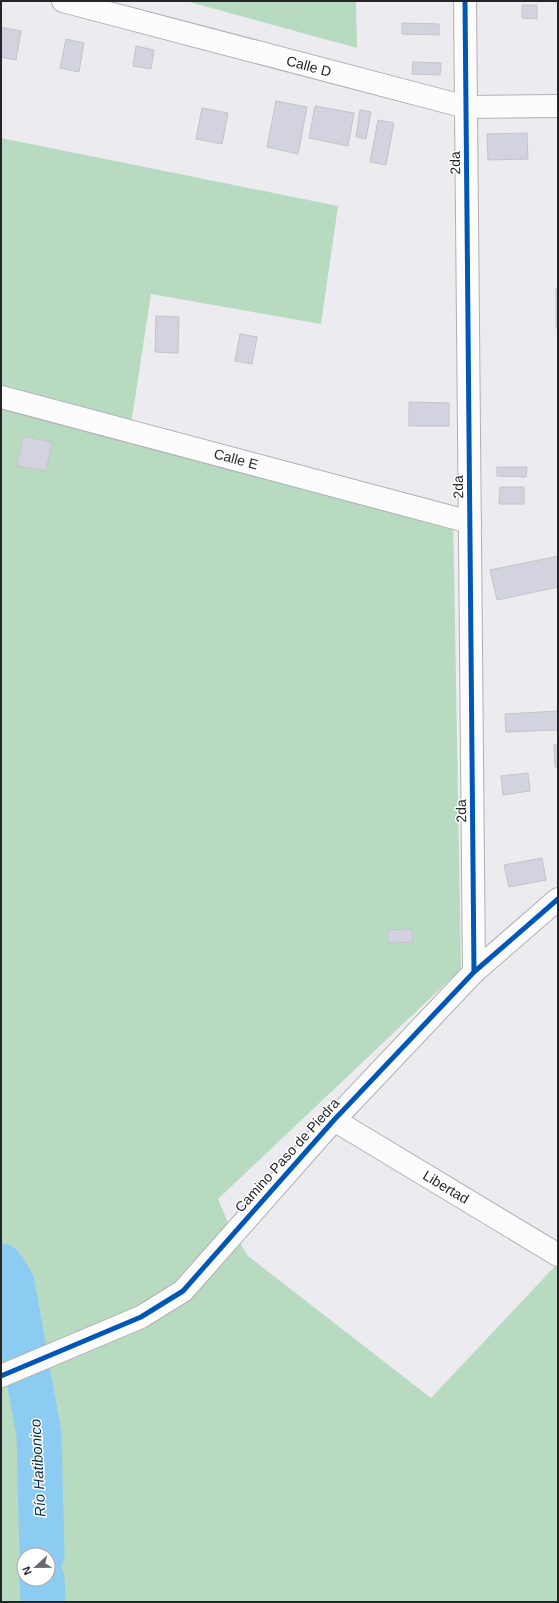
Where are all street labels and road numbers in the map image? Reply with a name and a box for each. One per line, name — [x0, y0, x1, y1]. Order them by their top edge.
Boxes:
street label: Calle D — [285, 52, 333, 80]
street label: 2da — [447, 151, 463, 175]
street label: Calle E — [212, 445, 260, 473]
street label: 2da — [450, 475, 466, 499]
street label: 2da — [453, 799, 469, 823]
street label: Camino Paso de Piedra — [232, 1095, 343, 1215]
street label: Libertad — [420, 1167, 472, 1207]

